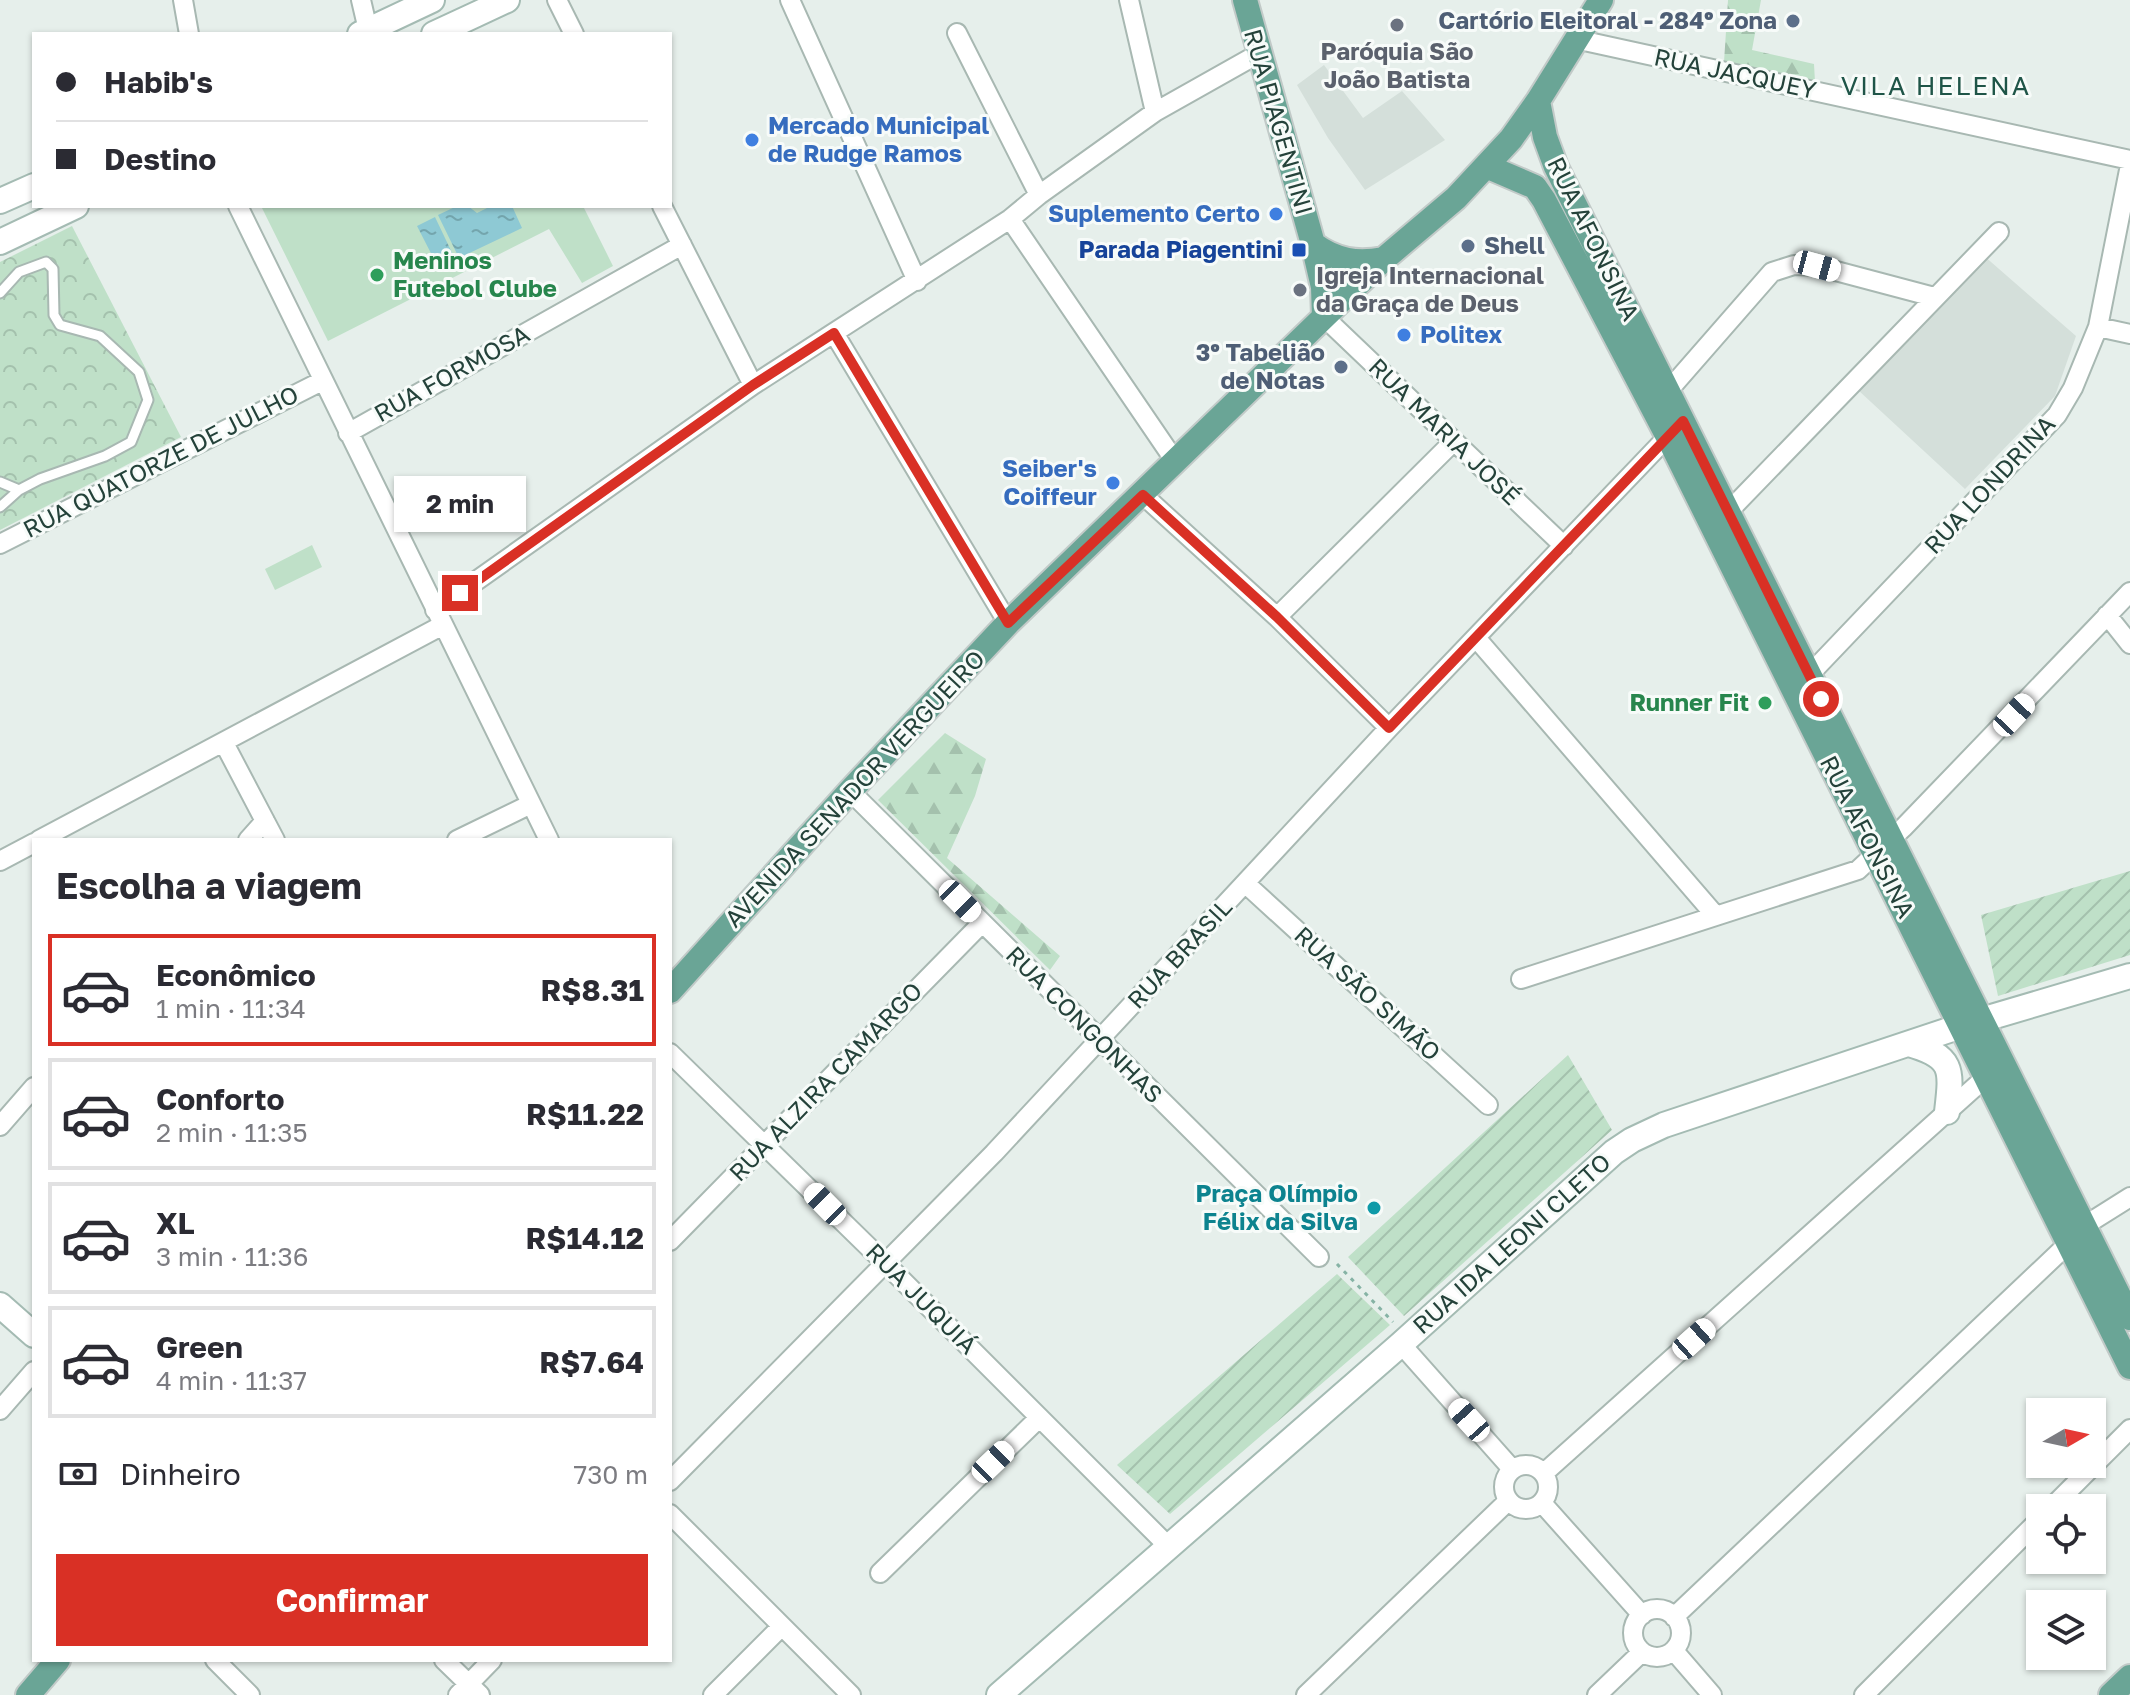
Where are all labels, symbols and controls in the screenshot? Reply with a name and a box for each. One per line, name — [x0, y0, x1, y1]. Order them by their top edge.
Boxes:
place label: Cartório Eleitoral - 284º Zona — [1438, 5, 1777, 34]
marker: Cartório Eleitoral - 284º Zona — [1784, 12, 1802, 30]
marker: Paróquia São João Batista — [1388, 16, 1406, 34]
street label: RUA PIAGENTINI — [1239, 25, 1320, 218]
place label: Paróquia São João Batista — [1321, 36, 1473, 93]
street label: RUA JACQUEY — [1652, 41, 1820, 104]
text: Habib's — [104, 64, 213, 100]
district label: VILA HELENA — [1841, 70, 2031, 101]
place label: Mercado Municipal de Rudge Ramos — [768, 110, 989, 167]
marker: Mercado Municipal de Rudge Ramos — [743, 131, 761, 149]
text: Destino — [104, 141, 216, 177]
street label: RUA AFONSINA — [1542, 152, 1646, 325]
place label: Suplemento Certo — [1048, 198, 1260, 227]
marker: Suplemento Certo — [1267, 205, 1285, 223]
place label: Shell — [1484, 230, 1545, 259]
place label: Parada Piagentini — [1078, 234, 1283, 263]
marker: Shell — [1459, 237, 1477, 255]
marker: Parada Piagentini — [1290, 241, 1308, 259]
place label: Meninos Futebol Clube — [393, 245, 557, 302]
car — [1791, 248, 1843, 284]
place label: Igreja Internacional da Graça de Deus — [1316, 260, 1544, 317]
marker: Meninos Futebol Clube — [368, 266, 386, 284]
marker: Igreja Internacional da Graça de Deus — [1291, 281, 1309, 299]
street label: RUA FORMOSA — [369, 318, 534, 427]
place label: Politex — [1420, 319, 1502, 348]
marker: Politex — [1395, 326, 1413, 344]
place label: 3º Tabelião de Notas — [1196, 337, 1325, 394]
street label: RUA MARIA JOSÉ — [1364, 351, 1527, 510]
marker: 3º Tabelião de Notas — [1332, 358, 1350, 376]
street label: RUA QUATORZE DE JULHO — [18, 378, 303, 543]
street label: RUA LONDRINA — [1917, 409, 2060, 559]
place label: Seiber's Coiffeur — [1002, 453, 1097, 510]
marker: Seiber's Coiffeur — [1104, 474, 1122, 492]
callout: 2 min — [394, 477, 526, 533]
text: 2 min — [426, 488, 494, 519]
route end — [442, 575, 478, 611]
street label: AVENIDA SENADOR VERGUEIRO — [718, 644, 990, 932]
route start — [1803, 681, 1839, 717]
place label: Runner Fit — [1629, 687, 1749, 716]
car — [1989, 689, 2039, 741]
marker: Runner Fit — [1756, 694, 1774, 712]
street label: RUA AFONSINA — [1815, 750, 1922, 922]
text: Escolha a viagem — [56, 864, 362, 907]
car — [935, 876, 985, 926]
street label: RUA BRASIL — [1121, 892, 1237, 1014]
street label: RUA SÃO SIMÃO — [1289, 920, 1447, 1066]
street label: RUA CONGONHAS — [1001, 940, 1169, 1108]
icon: car — [60, 954, 132, 1026]
text: Econômico — [156, 957, 316, 993]
text: R$8.31 — [541, 972, 644, 1008]
street label: RUA ALZIRA CAMARGO — [722, 976, 927, 1186]
text: 1 min · 11:34 — [156, 993, 306, 1024]
icon: car — [60, 1078, 132, 1150]
text: Conforto — [156, 1081, 285, 1117]
text: R$11.22 — [526, 1096, 644, 1132]
text: 2 min · 11:35 — [156, 1117, 308, 1148]
street label: RUA IDA LEONI CLETO — [1406, 1147, 1616, 1339]
place label: Praça Olímpio Félix da Silva — [1195, 1178, 1358, 1235]
car — [800, 1179, 850, 1229]
marker: Praça Olímpio Félix da Silva — [1365, 1199, 1383, 1217]
icon: car — [60, 1202, 132, 1274]
text: XL — [156, 1205, 195, 1241]
text: R$14.12 — [526, 1220, 644, 1256]
street label: RUA JUQUIÁ — [861, 1237, 983, 1359]
text: 3 min · 11:36 — [156, 1241, 308, 1272]
car — [1668, 1314, 1720, 1364]
icon: car — [60, 1326, 132, 1398]
text: Green — [156, 1329, 243, 1365]
text: R$7.64 — [539, 1344, 644, 1380]
text: 4 min · 11:37 — [156, 1365, 307, 1396]
car — [1444, 1394, 1494, 1446]
north arrow — [2026, 1398, 2106, 1478]
map controls — [2026, 1398, 2106, 1670]
car — [967, 1437, 1019, 1487]
icon: cash — [56, 1452, 100, 1496]
text: Dinheiro — [120, 1456, 241, 1492]
text: 730 m — [573, 1459, 648, 1490]
button: locate — [2026, 1494, 2106, 1574]
button: Confirmar — [56, 1554, 648, 1646]
button: layers — [2026, 1590, 2106, 1670]

